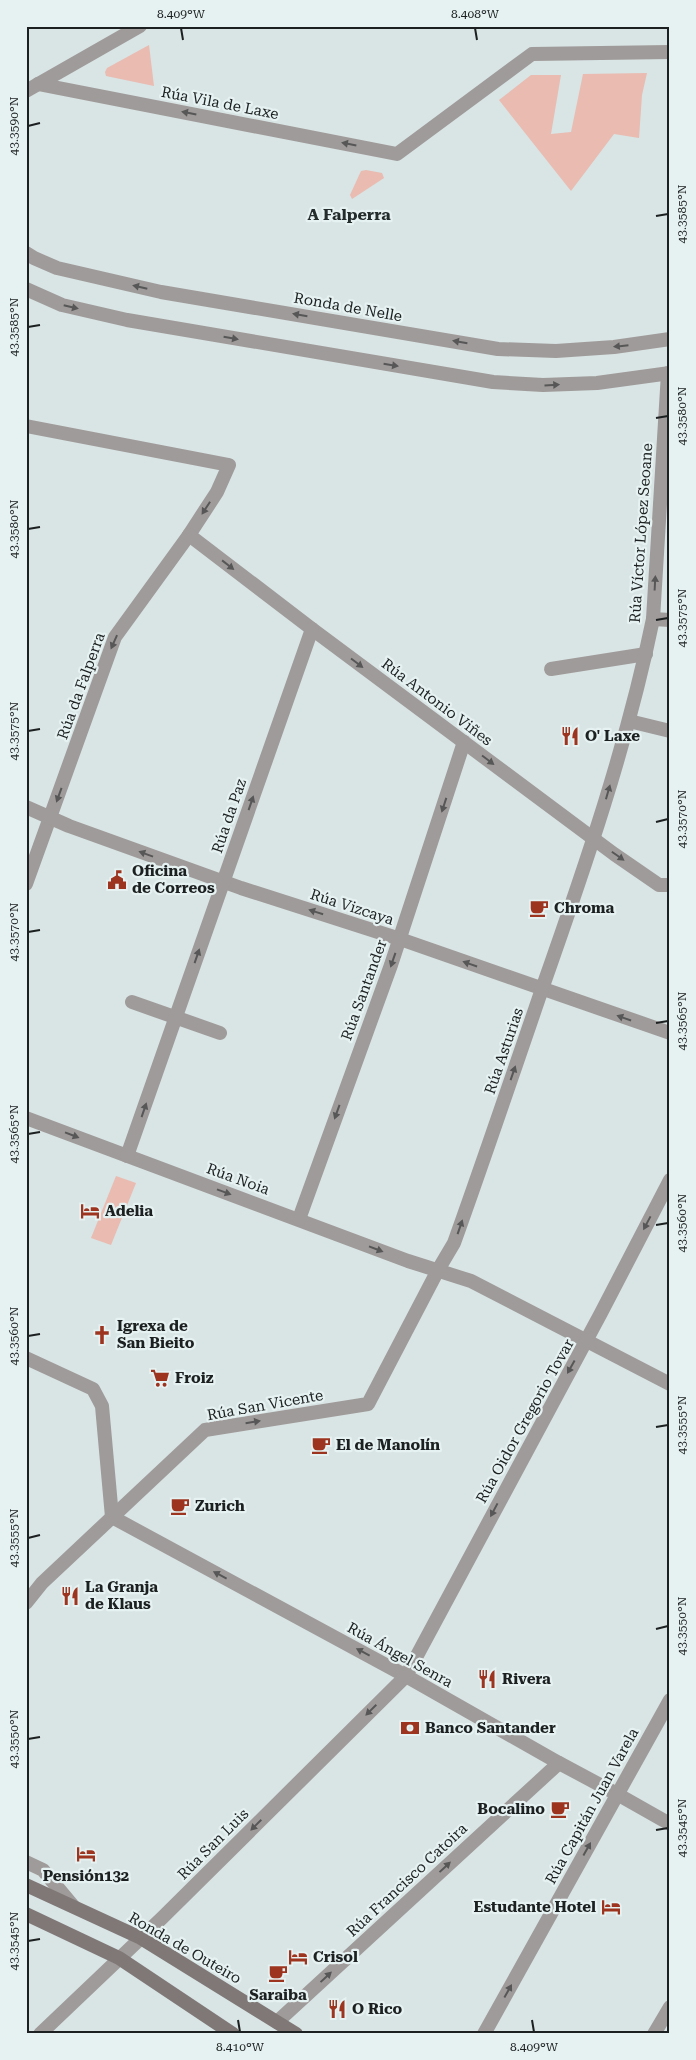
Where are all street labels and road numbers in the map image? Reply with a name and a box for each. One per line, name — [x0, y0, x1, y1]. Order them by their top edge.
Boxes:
street label: Rúa Vila de Laxe — [160, 83, 280, 123]
street label: Ronda de Nelle — [292, 289, 404, 325]
street label: Rúa Víctor López Seoane — [626, 443, 656, 623]
street label: Rúa da Falperra — [53, 630, 109, 742]
street label: Rúa Antonio Viñes — [378, 654, 496, 750]
street label: Rúa da Paz — [208, 776, 250, 856]
street label: Rúa Vizcaya — [308, 885, 396, 929]
street label: Rúa Santander — [337, 937, 391, 1043]
street label: Rúa Asturias — [481, 1005, 527, 1097]
street label: Rúa Noia — [204, 1159, 272, 1199]
street label: Rúa Oidor Gregorio Tovar — [472, 1336, 578, 1506]
street label: Rúa San Vicente — [205, 1386, 325, 1424]
street label: Rúa Ángel Senra — [344, 1619, 456, 1691]
street label: Rúa Capitán Juan Varela — [542, 1725, 642, 1887]
street label: Rúa San Luis — [174, 1805, 252, 1883]
street label: Rúa Francisco Catoira — [343, 1820, 471, 1940]
street label: Ronda de Outeiro — [125, 1908, 245, 1988]

